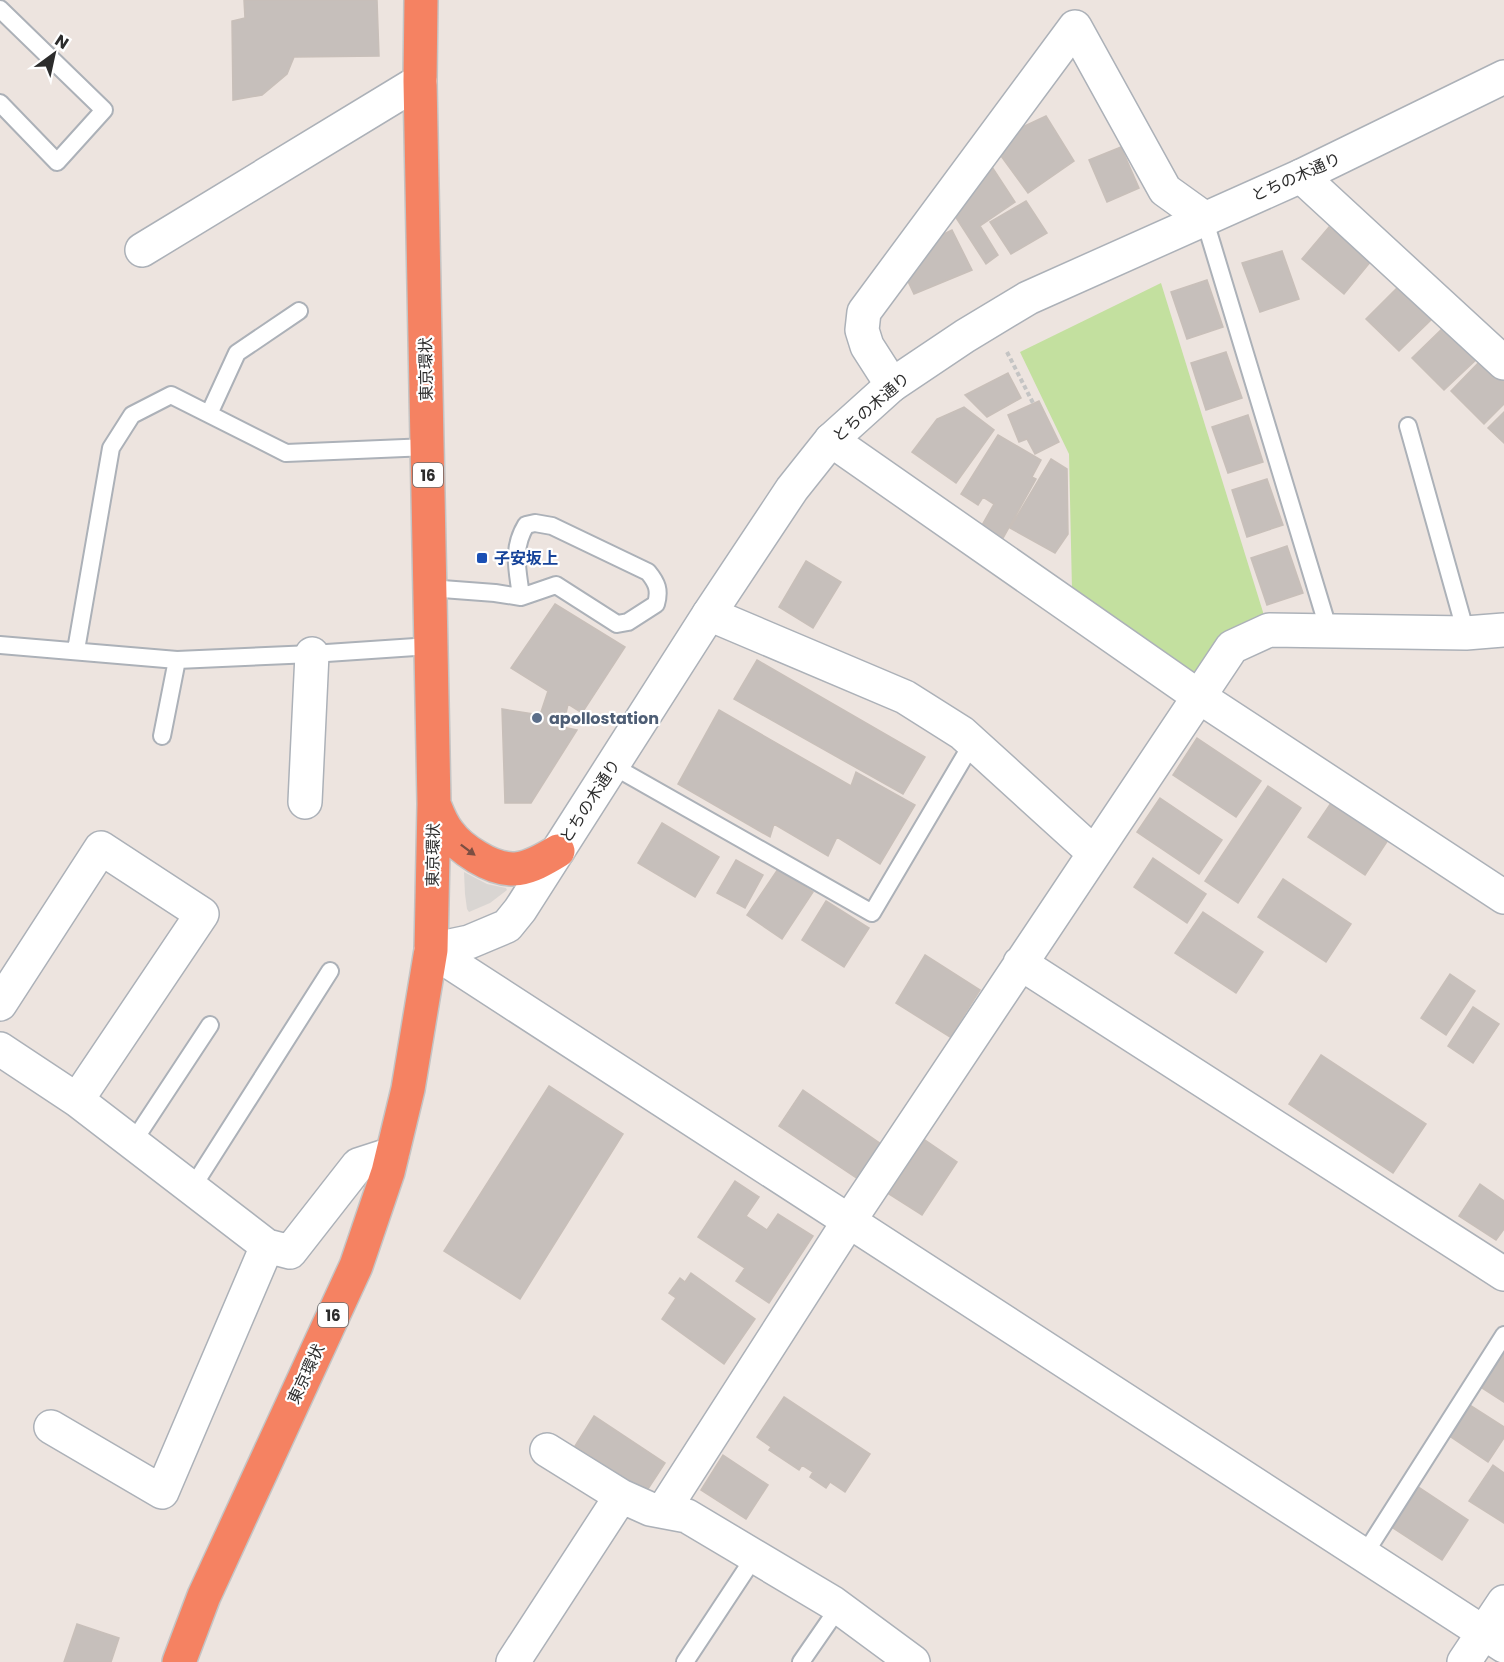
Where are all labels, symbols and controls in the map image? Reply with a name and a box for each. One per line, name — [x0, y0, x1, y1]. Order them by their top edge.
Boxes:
north arrow — [24, 24, 84, 84]
text: N — [51, 29, 73, 55]
street label: とちの木通り — [1247, 147, 1345, 207]
street label: 東京環状 — [414, 337, 438, 401]
street label: とちの木通り — [827, 367, 915, 447]
road number: 16 — [413, 463, 443, 487]
place label: 子安坂上 — [494, 547, 558, 570]
marker: 子安坂上 — [475, 551, 489, 565]
place label: apollostation — [549, 707, 659, 730]
marker: apollostation — [530, 711, 544, 725]
street label: とちの木通り — [554, 754, 626, 848]
street label: 東京環状 — [421, 823, 445, 887]
one-way arrow — [460, 844, 476, 857]
road number: 16 — [318, 1303, 348, 1327]
street label: 東京環状 — [282, 1340, 330, 1408]

